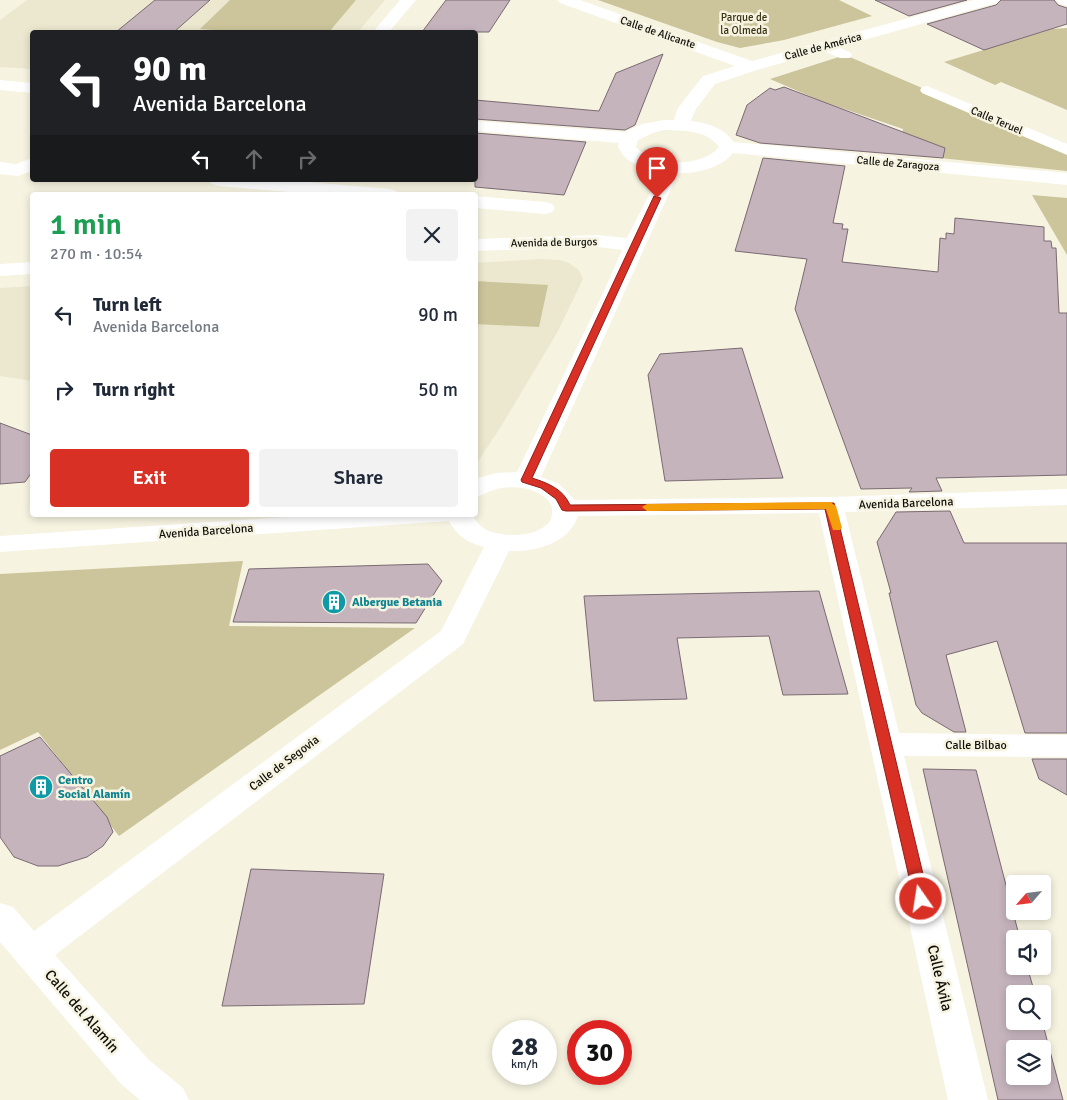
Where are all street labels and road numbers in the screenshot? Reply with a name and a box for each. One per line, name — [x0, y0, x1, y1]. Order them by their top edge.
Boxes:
street label: Calle de Alicante — [618, 13, 697, 51]
street label: Calle de América — [783, 30, 863, 63]
street label: Calle Teruel — [969, 104, 1025, 137]
street label: Calle de Zaragoza — [856, 153, 940, 174]
street label: Avenida de Burgos — [511, 235, 598, 250]
street label: Avenida Barcelona — [858, 494, 954, 513]
street label: Avenida Barcelona — [158, 521, 254, 542]
street label: Calle de Segovia — [246, 732, 322, 795]
street label: Calle Bilbao — [945, 738, 1007, 753]
street label: Calle Ávila — [924, 943, 957, 1013]
street label: Calle del Alamín — [41, 966, 123, 1056]

